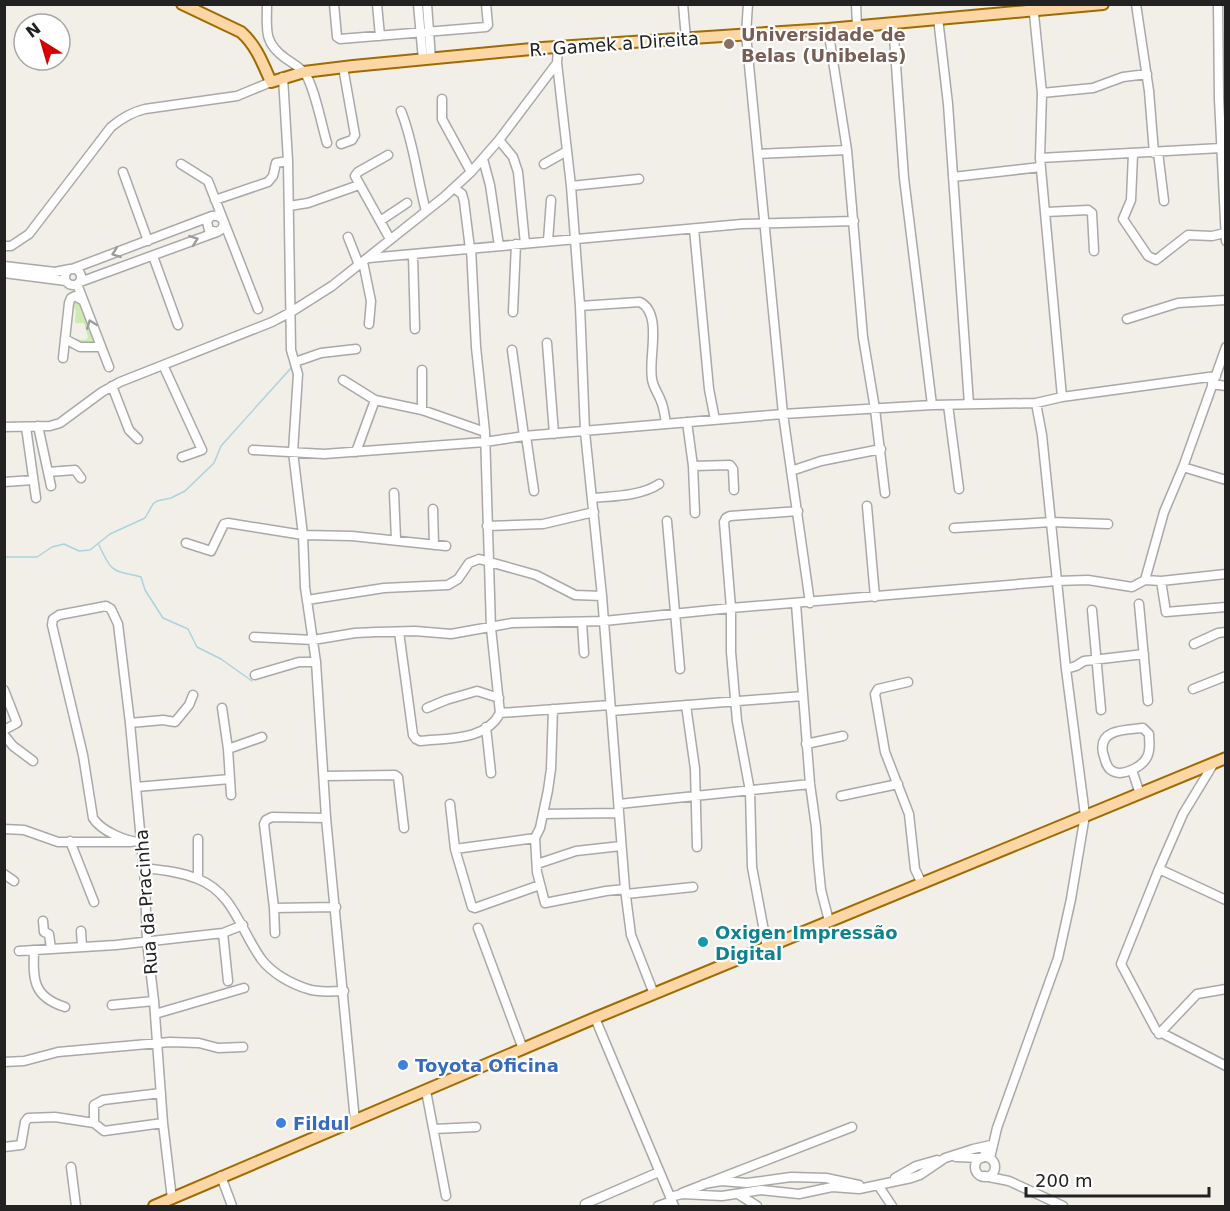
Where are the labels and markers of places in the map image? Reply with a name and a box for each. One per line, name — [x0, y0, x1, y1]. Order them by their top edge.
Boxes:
place label: Universidade de Belas (Unibelas) — [741, 24, 906, 66]
marker: Universidade de Belas (Unibelas) — [722, 37, 736, 51]
place label: Oxigen Impressão Digital — [715, 922, 898, 964]
marker: Oxigen Impressão Digital — [696, 935, 710, 949]
place label: Toyota Oficina — [415, 1055, 559, 1076]
marker: Toyota Oficina — [396, 1058, 410, 1072]
place label: Fildul — [293, 1113, 350, 1134]
marker: Fildul — [274, 1116, 288, 1130]

